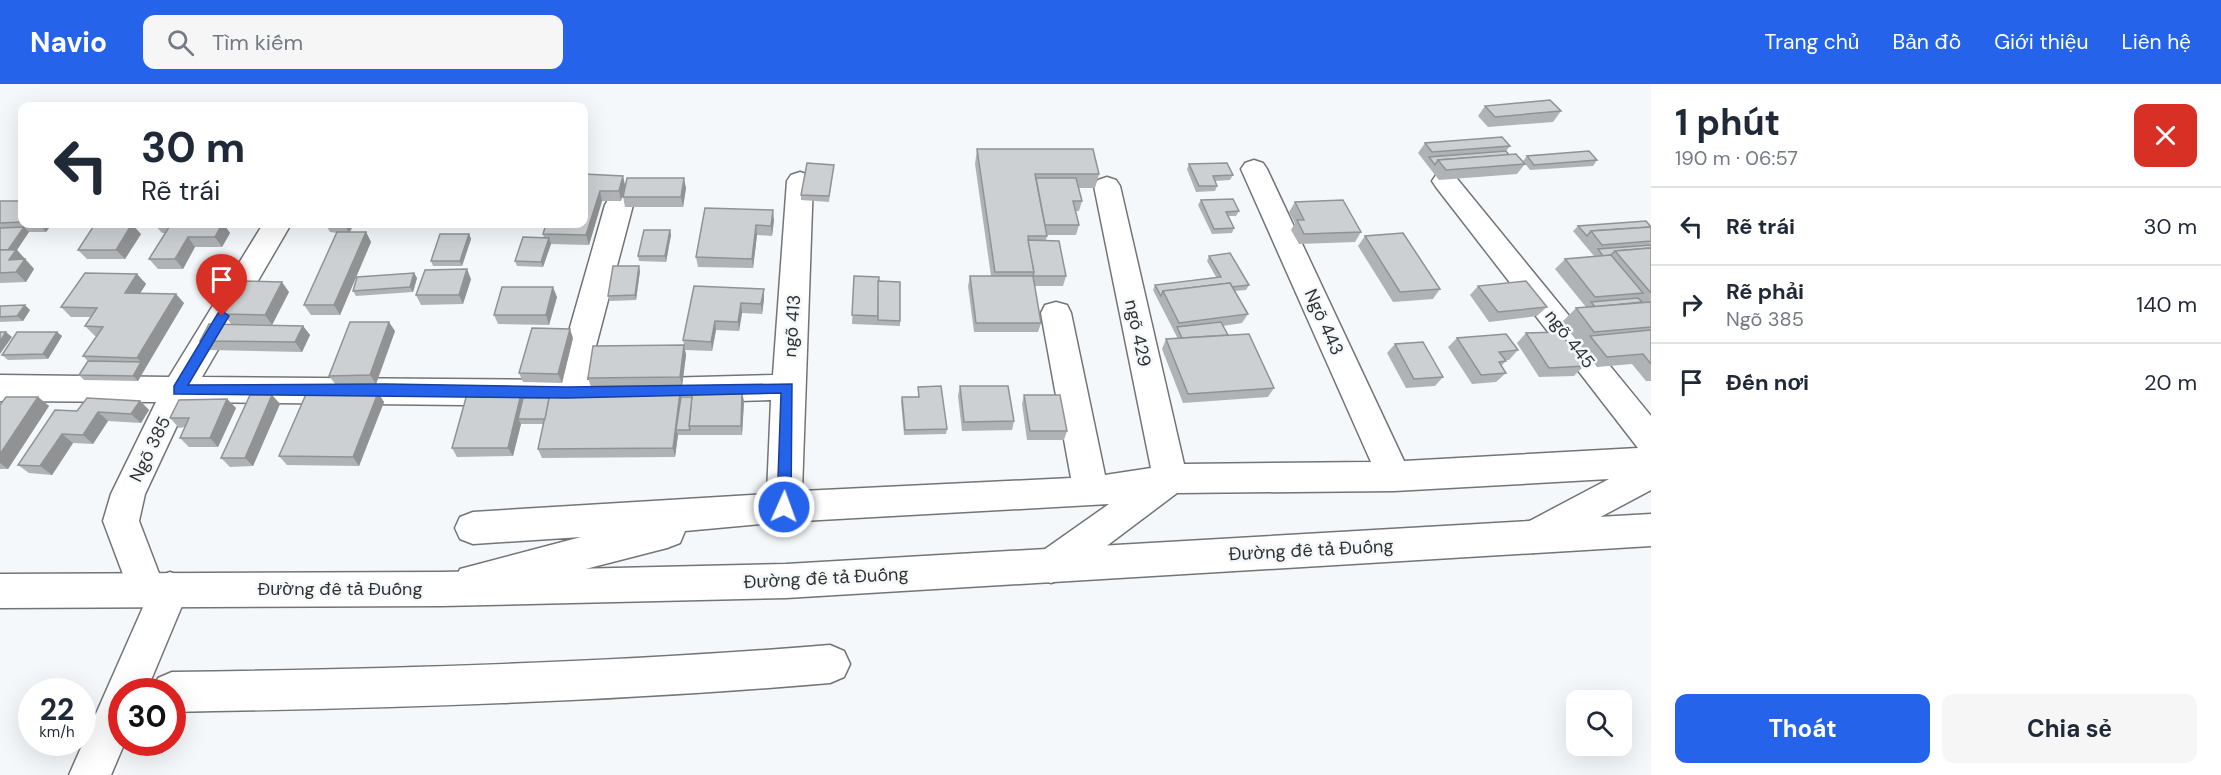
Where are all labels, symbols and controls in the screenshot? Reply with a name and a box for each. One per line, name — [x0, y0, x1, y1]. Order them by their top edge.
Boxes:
search box — [143, 15, 563, 69]
text: Navio — [30, 24, 107, 61]
icon: search — [164, 26, 197, 59]
text: Tìm kiếm — [212, 28, 303, 57]
text: Trang chủ — [1765, 28, 1860, 56]
text: Bản đồ — [1893, 28, 1961, 56]
text: Giới thiệu — [1994, 28, 2089, 56]
text: Liên hệ — [2122, 28, 2191, 56]
text: 1 phút — [1675, 99, 1780, 146]
button: close — [2134, 104, 2197, 167]
text: 30 m — [141, 120, 245, 175]
icon: left — [42, 126, 120, 204]
text: 190 m · 06:57 — [1675, 145, 1798, 171]
text: Rẽ trái — [141, 173, 221, 208]
icon: left — [1675, 210, 1708, 243]
text: Rẽ trái — [1726, 212, 1795, 241]
text: 30 m — [2143, 212, 2197, 241]
pin — [196, 254, 247, 316]
icon: arrive — [205, 263, 238, 296]
text: Rẽ phải — [1726, 277, 1804, 306]
street label: Ngõ 443 — [1299, 285, 1349, 359]
icon: right — [1675, 288, 1708, 321]
text: 140 m — [2136, 290, 2197, 319]
street label: ngõ 413 — [778, 294, 806, 358]
street label: ngõ 429 — [1119, 297, 1157, 369]
street label: ngõ 445 — [1540, 305, 1600, 373]
text: Ngõ 385 — [1726, 306, 1804, 332]
icon: arrive — [1675, 366, 1708, 399]
text: Đến nơi — [1726, 368, 1809, 397]
text: 20 m — [2144, 368, 2197, 397]
street label: Ngõ 385 — [124, 412, 176, 486]
position arrow — [752, 475, 816, 539]
street label: Đường đê tả Đuống — [1228, 534, 1394, 566]
street label: Đường đê tả Đuống — [743, 562, 909, 594]
street label: Đường đê tả Đuống — [258, 577, 422, 601]
speed limit sign: 30 — [108, 678, 186, 756]
text: 22 — [40, 690, 74, 729]
map controls — [1566, 690, 1632, 756]
button: search — [1566, 690, 1632, 756]
button: Thoát — [1675, 694, 1930, 763]
button: Chia sẻ — [1942, 694, 2197, 763]
text: km/h — [39, 722, 75, 742]

